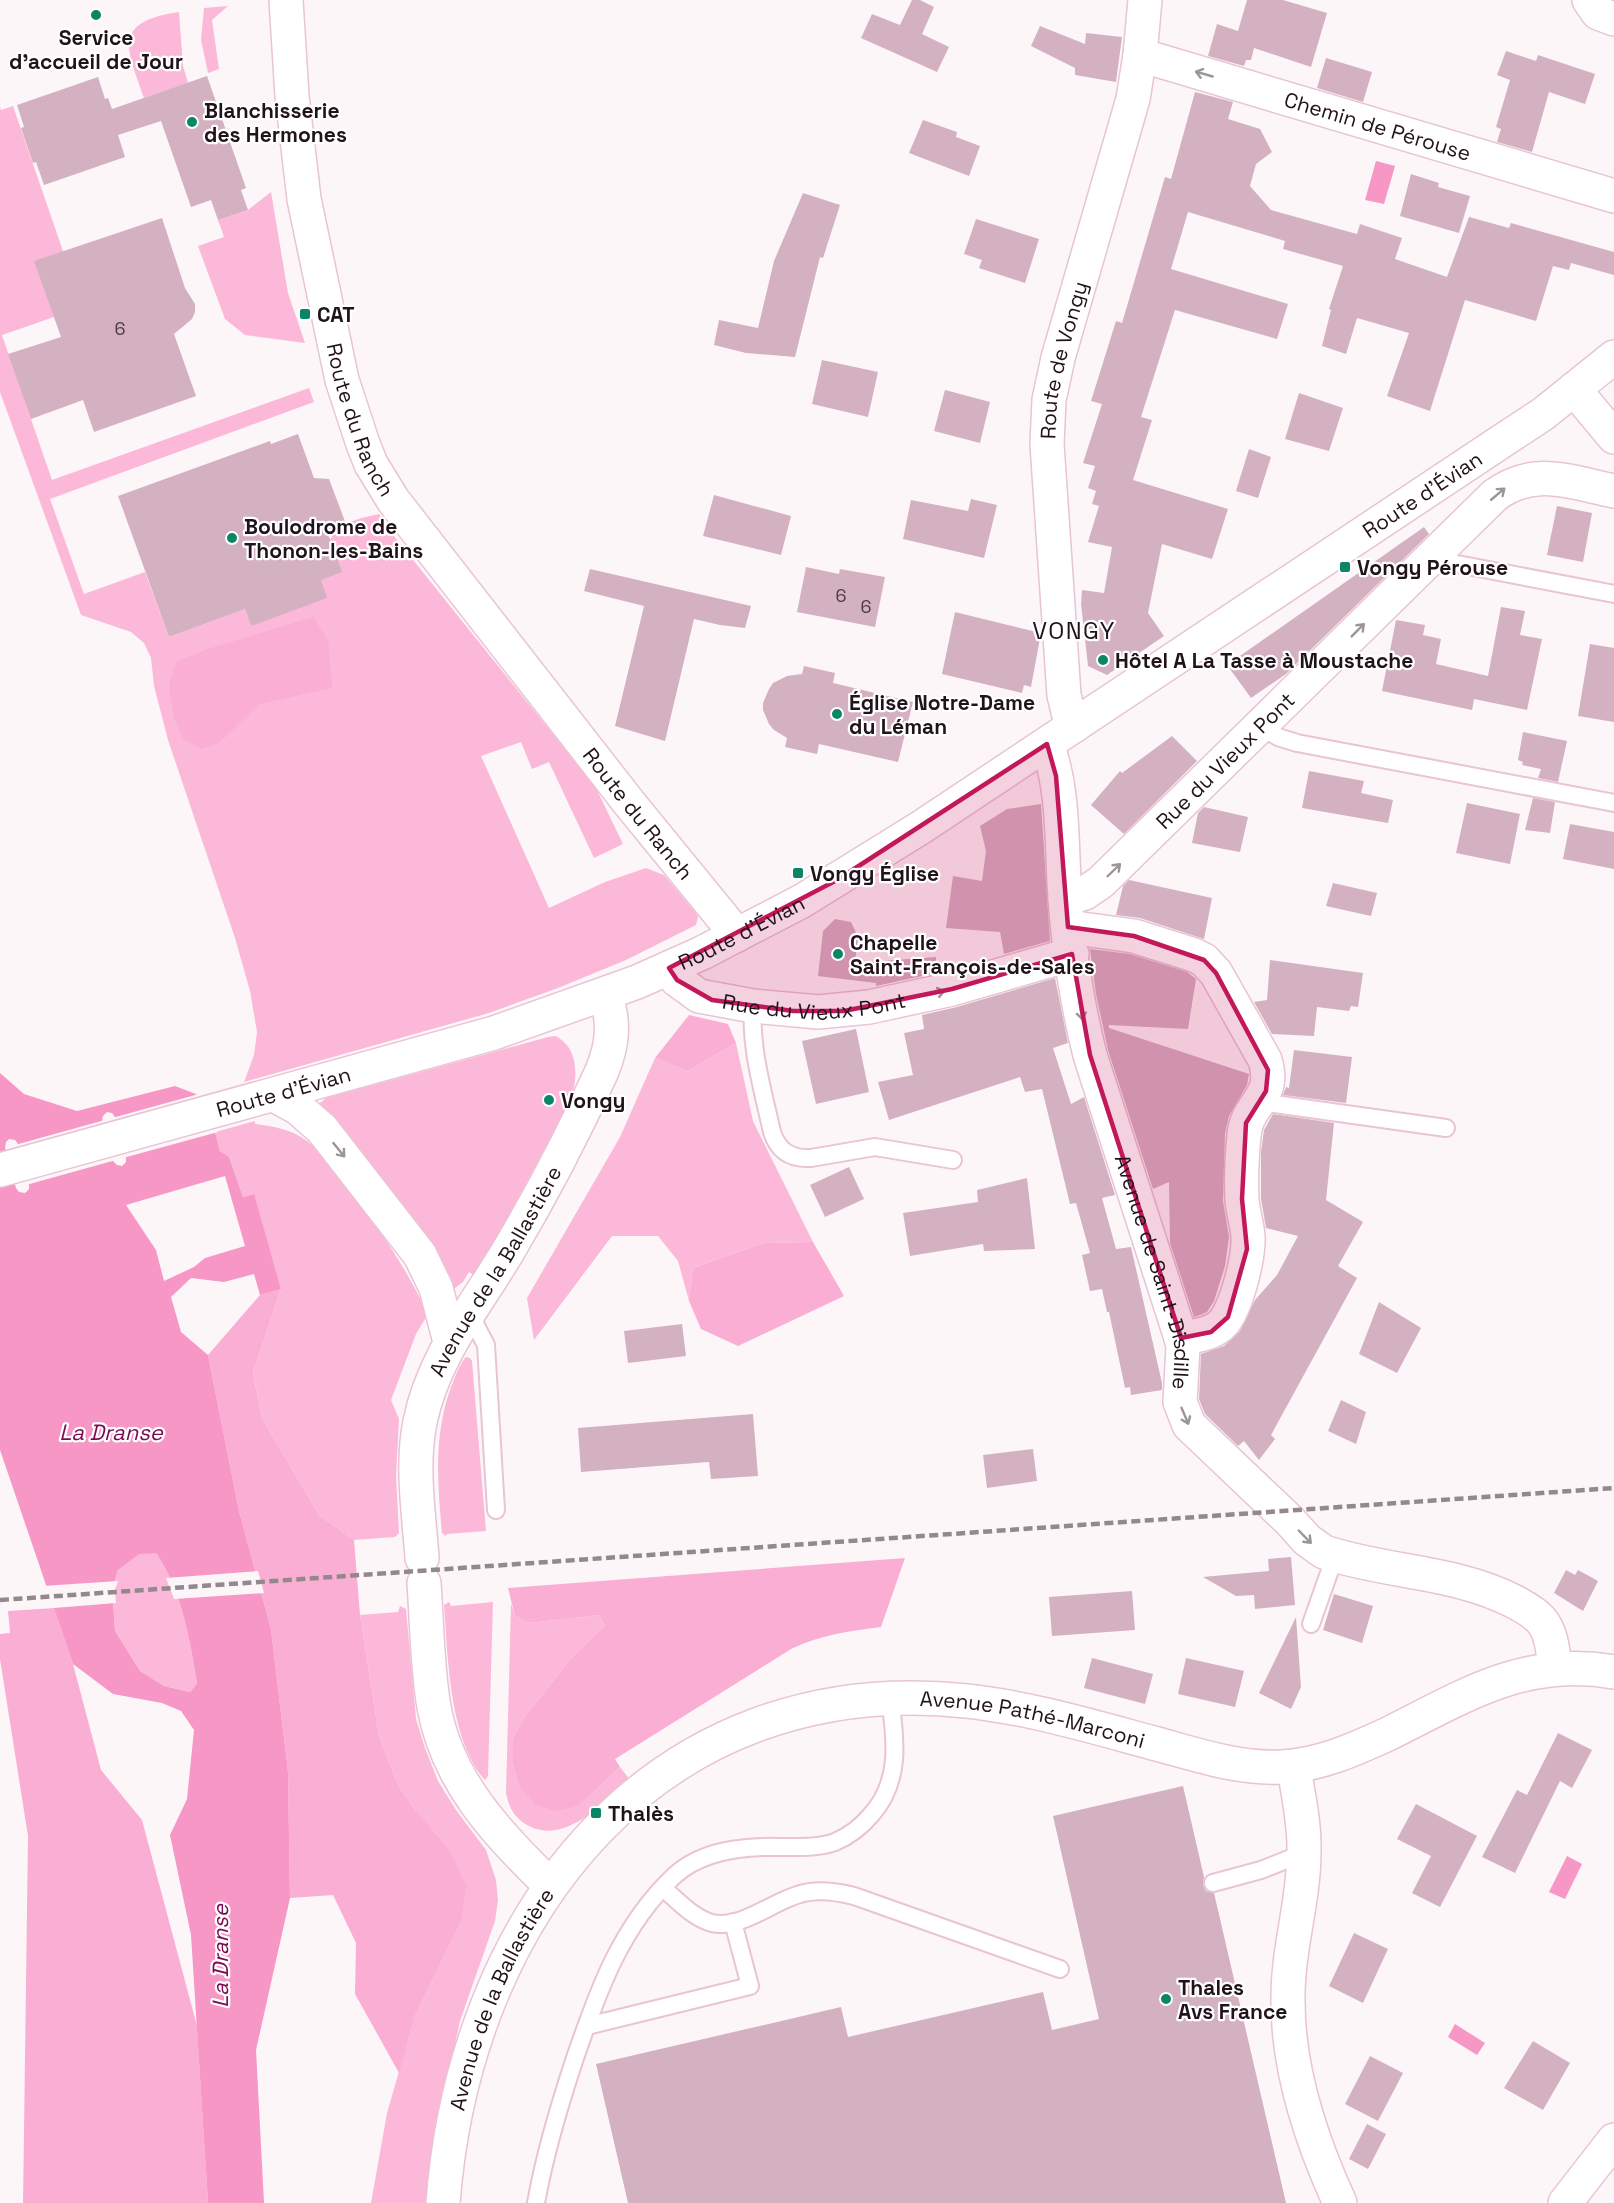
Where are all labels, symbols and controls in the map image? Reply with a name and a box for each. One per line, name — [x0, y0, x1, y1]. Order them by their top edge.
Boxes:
marker: Service d'accueil de Jour — [89, 8, 103, 22]
place label: Service d'accueil de Jour — [9, 24, 183, 75]
one-way arrow — [1195, 68, 1214, 79]
street label: Chemin de Pérouse — [1281, 85, 1474, 166]
place label: Blanchisserie des Hermones — [204, 97, 347, 148]
marker: Blanchisserie des Hermones — [185, 115, 199, 129]
street label: Route de Vongy — [1034, 278, 1093, 440]
place label: CAT — [317, 301, 355, 328]
marker: CAT — [298, 307, 312, 321]
house number: 6 — [114, 317, 126, 340]
street label: Route du Ranch — [321, 340, 401, 501]
street label: Route d'Évian — [1357, 445, 1487, 544]
one-way arrow — [1490, 488, 1506, 501]
place label: Boulodrome de Thonon-les-Bains — [244, 513, 423, 564]
marker: Boulodrome de Thonon-les-Bains — [225, 531, 239, 545]
place label: Vongy Pérouse — [1357, 554, 1508, 581]
marker: Vongy Pérouse — [1338, 560, 1352, 574]
house number: 6 — [835, 584, 847, 607]
house number: 6 — [860, 595, 872, 618]
district label: VONGY — [1032, 615, 1116, 646]
one-way arrow — [1351, 623, 1366, 638]
place label: Hôtel A La Tasse à Moustache — [1115, 647, 1413, 674]
marker: Hôtel A La Tasse à Moustache — [1096, 653, 1110, 667]
street label: Rue du Vieux Pont — [1150, 686, 1300, 834]
place label: Église Notre-Dame du Léman — [849, 689, 1035, 740]
marker: Église Notre-Dame du Léman — [830, 707, 844, 721]
street label: Route du Ranch — [577, 742, 700, 885]
place label: Vongy Église — [810, 860, 939, 887]
one-way arrow — [1106, 862, 1121, 877]
marker: Vongy Église — [791, 866, 805, 880]
street label: Route d'Évian — [674, 889, 809, 975]
place label: Chapelle Saint-François-de-Sales — [850, 929, 1095, 980]
marker: Chapelle Saint-François-de-Sales — [831, 947, 845, 961]
street label: Rue du Vieux Pont — [720, 986, 908, 1026]
one-way arrow — [926, 987, 945, 998]
one-way arrow — [1076, 1001, 1087, 1021]
street label: Route d'Évian — [213, 1060, 354, 1123]
place label: Vongy — [561, 1087, 625, 1114]
marker: Vongy — [542, 1093, 556, 1107]
one-way arrow — [332, 1142, 345, 1158]
street label: Avenue de Saint-Disdille — [1109, 1151, 1196, 1390]
street label: Avenue de la Ballastière — [423, 1161, 567, 1380]
one-way arrow — [1180, 1406, 1191, 1425]
water label: La Dranse — [59, 1418, 164, 1446]
one-way arrow — [1297, 1529, 1312, 1544]
street label: Avenue Pathé-Marconi — [919, 1685, 1148, 1754]
place label: Thalès — [608, 1800, 674, 1827]
marker: Thalès — [589, 1806, 603, 1820]
street label: Avenue de la Ballastière — [443, 1882, 560, 2113]
water label: La Dranse — [206, 1903, 234, 2008]
place label: Thales Avs France — [1178, 1974, 1287, 2025]
marker: Thales Avs France — [1159, 1992, 1173, 2006]

